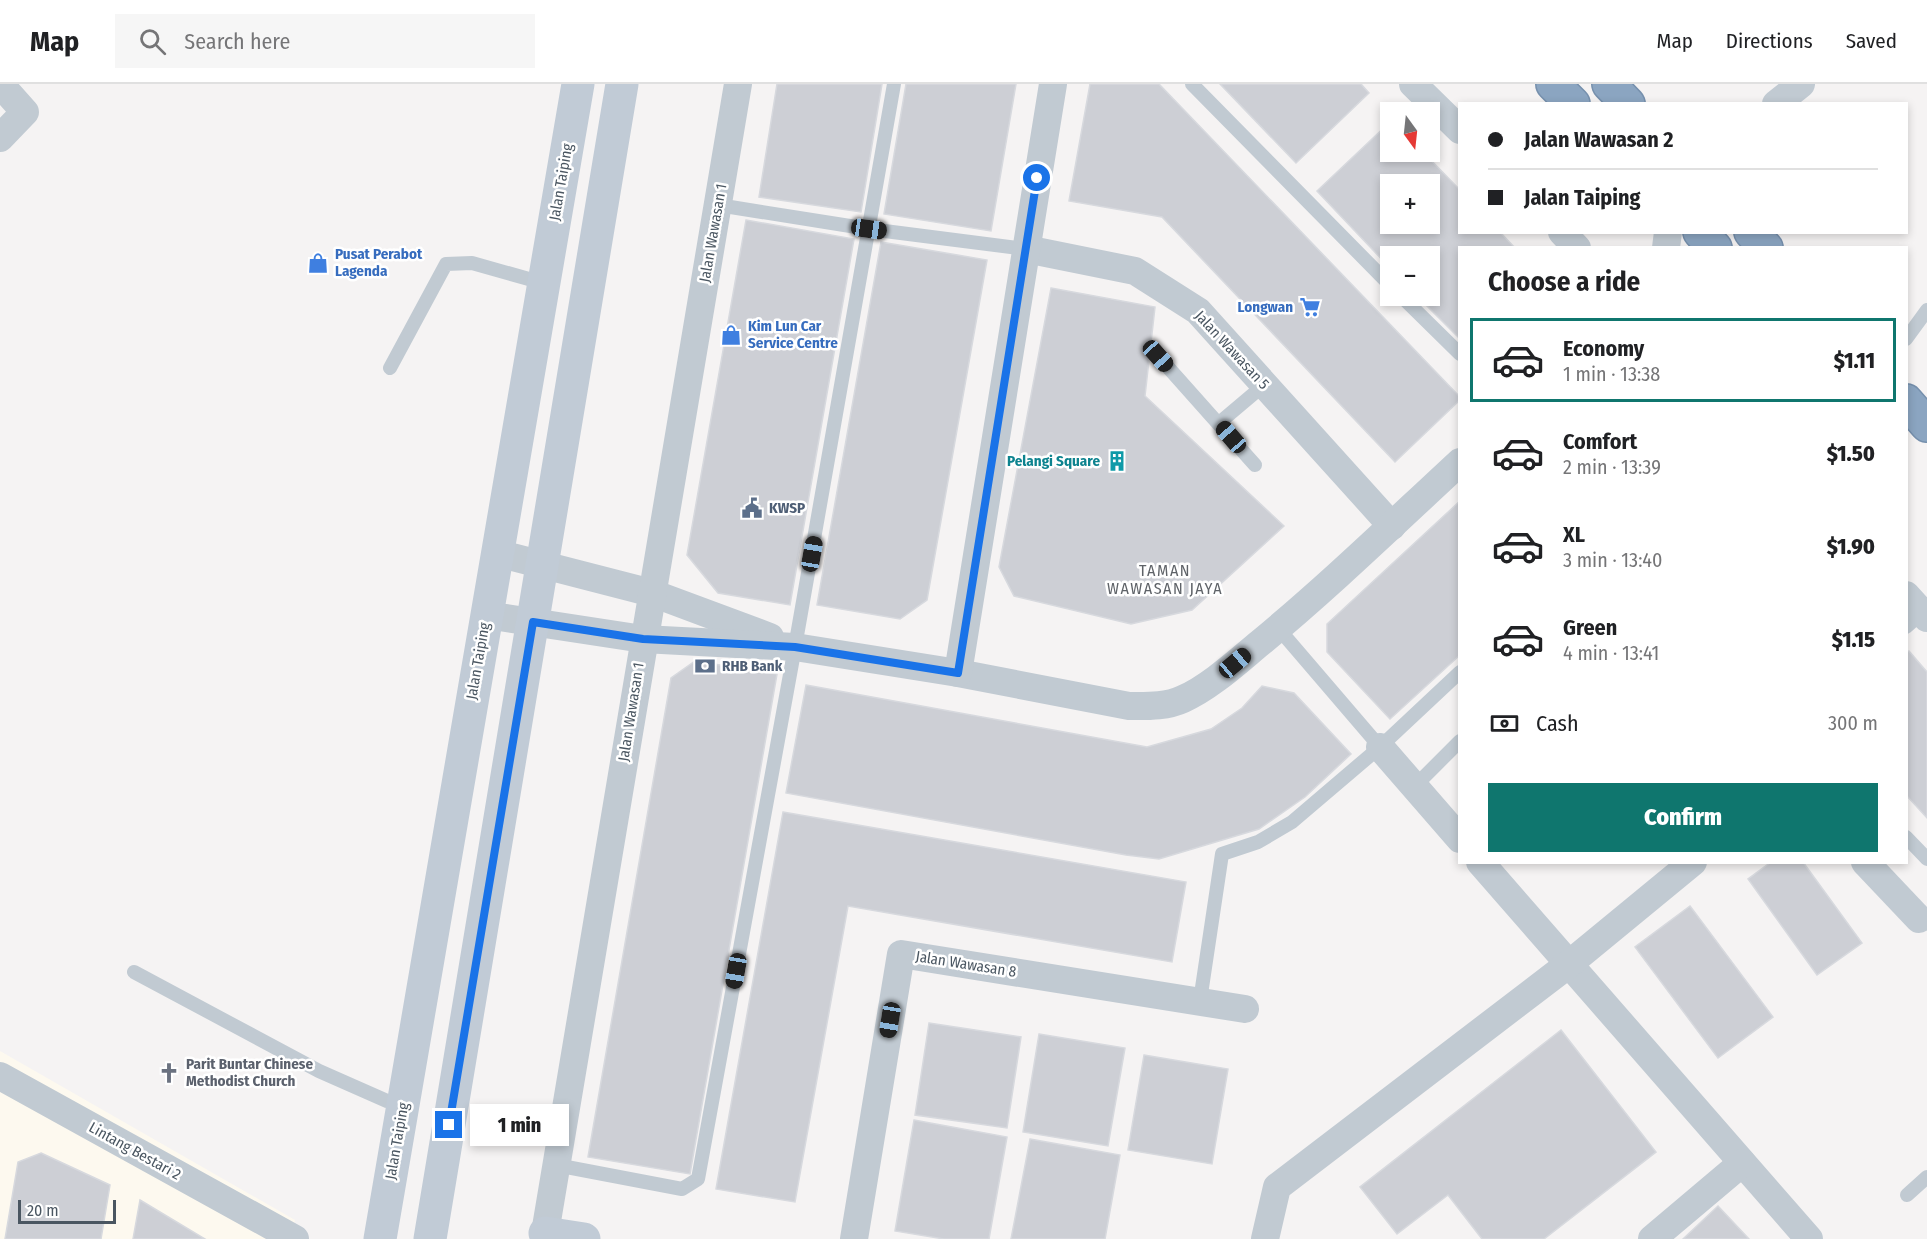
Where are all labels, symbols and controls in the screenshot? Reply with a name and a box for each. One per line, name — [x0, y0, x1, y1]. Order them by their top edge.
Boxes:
search box — [115, 14, 535, 68]
text: Map — [30, 25, 79, 58]
icon: search — [136, 25, 169, 58]
text: Search here — [184, 28, 290, 55]
text: Map — [1656, 28, 1693, 54]
text: Directions — [1726, 28, 1813, 54]
text: Saved — [1846, 28, 1897, 54]
north arrow — [1380, 102, 1440, 162]
map controls — [1380, 102, 1440, 306]
text: Jalan Wawasan 2 — [1524, 126, 1674, 153]
street label: Jalan Taiping — [545, 142, 577, 222]
route start — [1023, 164, 1050, 191]
button: + — [1380, 174, 1440, 234]
street label: Jalan Wawasan 1 — [695, 182, 731, 284]
text: Jalan Taiping — [1524, 184, 1640, 211]
car — [850, 218, 888, 240]
place label: Pusat Perabot Lagenda — [335, 245, 423, 280]
button: − — [1380, 246, 1440, 306]
shop icon: Pusat Perabot Lagenda — [306, 251, 330, 275]
text: Choose a ride — [1488, 266, 1640, 298]
supermarket icon: Longwan — [1298, 295, 1322, 319]
place label: Longwan — [1238, 298, 1293, 316]
street label: Jalan Wawasan 5 — [1191, 307, 1273, 393]
place label: Kim Lun Car Service Centre — [748, 317, 838, 352]
shop icon: Kim Lun Car Service Centre — [719, 323, 743, 347]
icon: car — [1491, 333, 1545, 387]
text: Economy — [1563, 335, 1644, 362]
car — [1139, 337, 1177, 375]
text: $1.11 — [1834, 347, 1875, 374]
text: 1 min · 13:38 — [1563, 362, 1660, 386]
car — [1212, 418, 1250, 456]
icon: car — [1491, 426, 1545, 480]
text: Comfort — [1563, 428, 1637, 455]
text: $1.50 — [1827, 440, 1875, 467]
building icon: Pelangi Square — [1105, 449, 1129, 473]
place label: Pelangi Square — [1007, 452, 1100, 470]
text: 2 min · 13:39 — [1563, 455, 1661, 479]
public building icon: KWSP — [740, 496, 764, 520]
place label: KWSP — [769, 499, 805, 517]
icon: car — [1491, 519, 1545, 573]
text: XL — [1563, 521, 1585, 548]
text: $1.90 — [1827, 533, 1875, 560]
car — [800, 535, 824, 573]
text: 3 min · 13:40 — [1563, 548, 1662, 572]
district label: TAMAN WAWASAN JAYA — [1107, 561, 1223, 598]
icon: car — [1491, 612, 1545, 666]
text: Green — [1563, 614, 1617, 641]
street label: Jalan Taiping — [462, 621, 494, 701]
text: $1.15 — [1832, 626, 1875, 653]
text: 4 min · 13:41 — [1563, 641, 1659, 665]
car — [1215, 645, 1255, 681]
bank icon: RHB Bank — [693, 654, 717, 678]
place label: RHB Bank — [722, 657, 783, 675]
street label: Jalan Wawasan 1 — [614, 661, 648, 763]
icon: cash — [1488, 707, 1521, 740]
text: Cash — [1536, 710, 1579, 737]
text: 300 m — [1828, 711, 1878, 735]
button: Confirm — [1488, 783, 1878, 852]
street label: Jalan Wawasan 8 — [914, 947, 1018, 981]
car — [724, 952, 748, 990]
car — [878, 1001, 902, 1039]
place label: Parit Buntar Chinese Methodist Church — [186, 1055, 313, 1090]
church icon: Parit Buntar Chinese Methodist Church — [157, 1061, 181, 1085]
street label: Jalan Taiping — [381, 1101, 413, 1181]
callout: 1 min — [470, 1104, 569, 1146]
route end — [435, 1111, 462, 1138]
text: 1 min — [498, 1113, 541, 1137]
street label: Lintang Bestari 2 — [86, 1118, 184, 1184]
scale bar — [18, 1197, 116, 1224]
text: 20 m — [27, 1201, 58, 1220]

